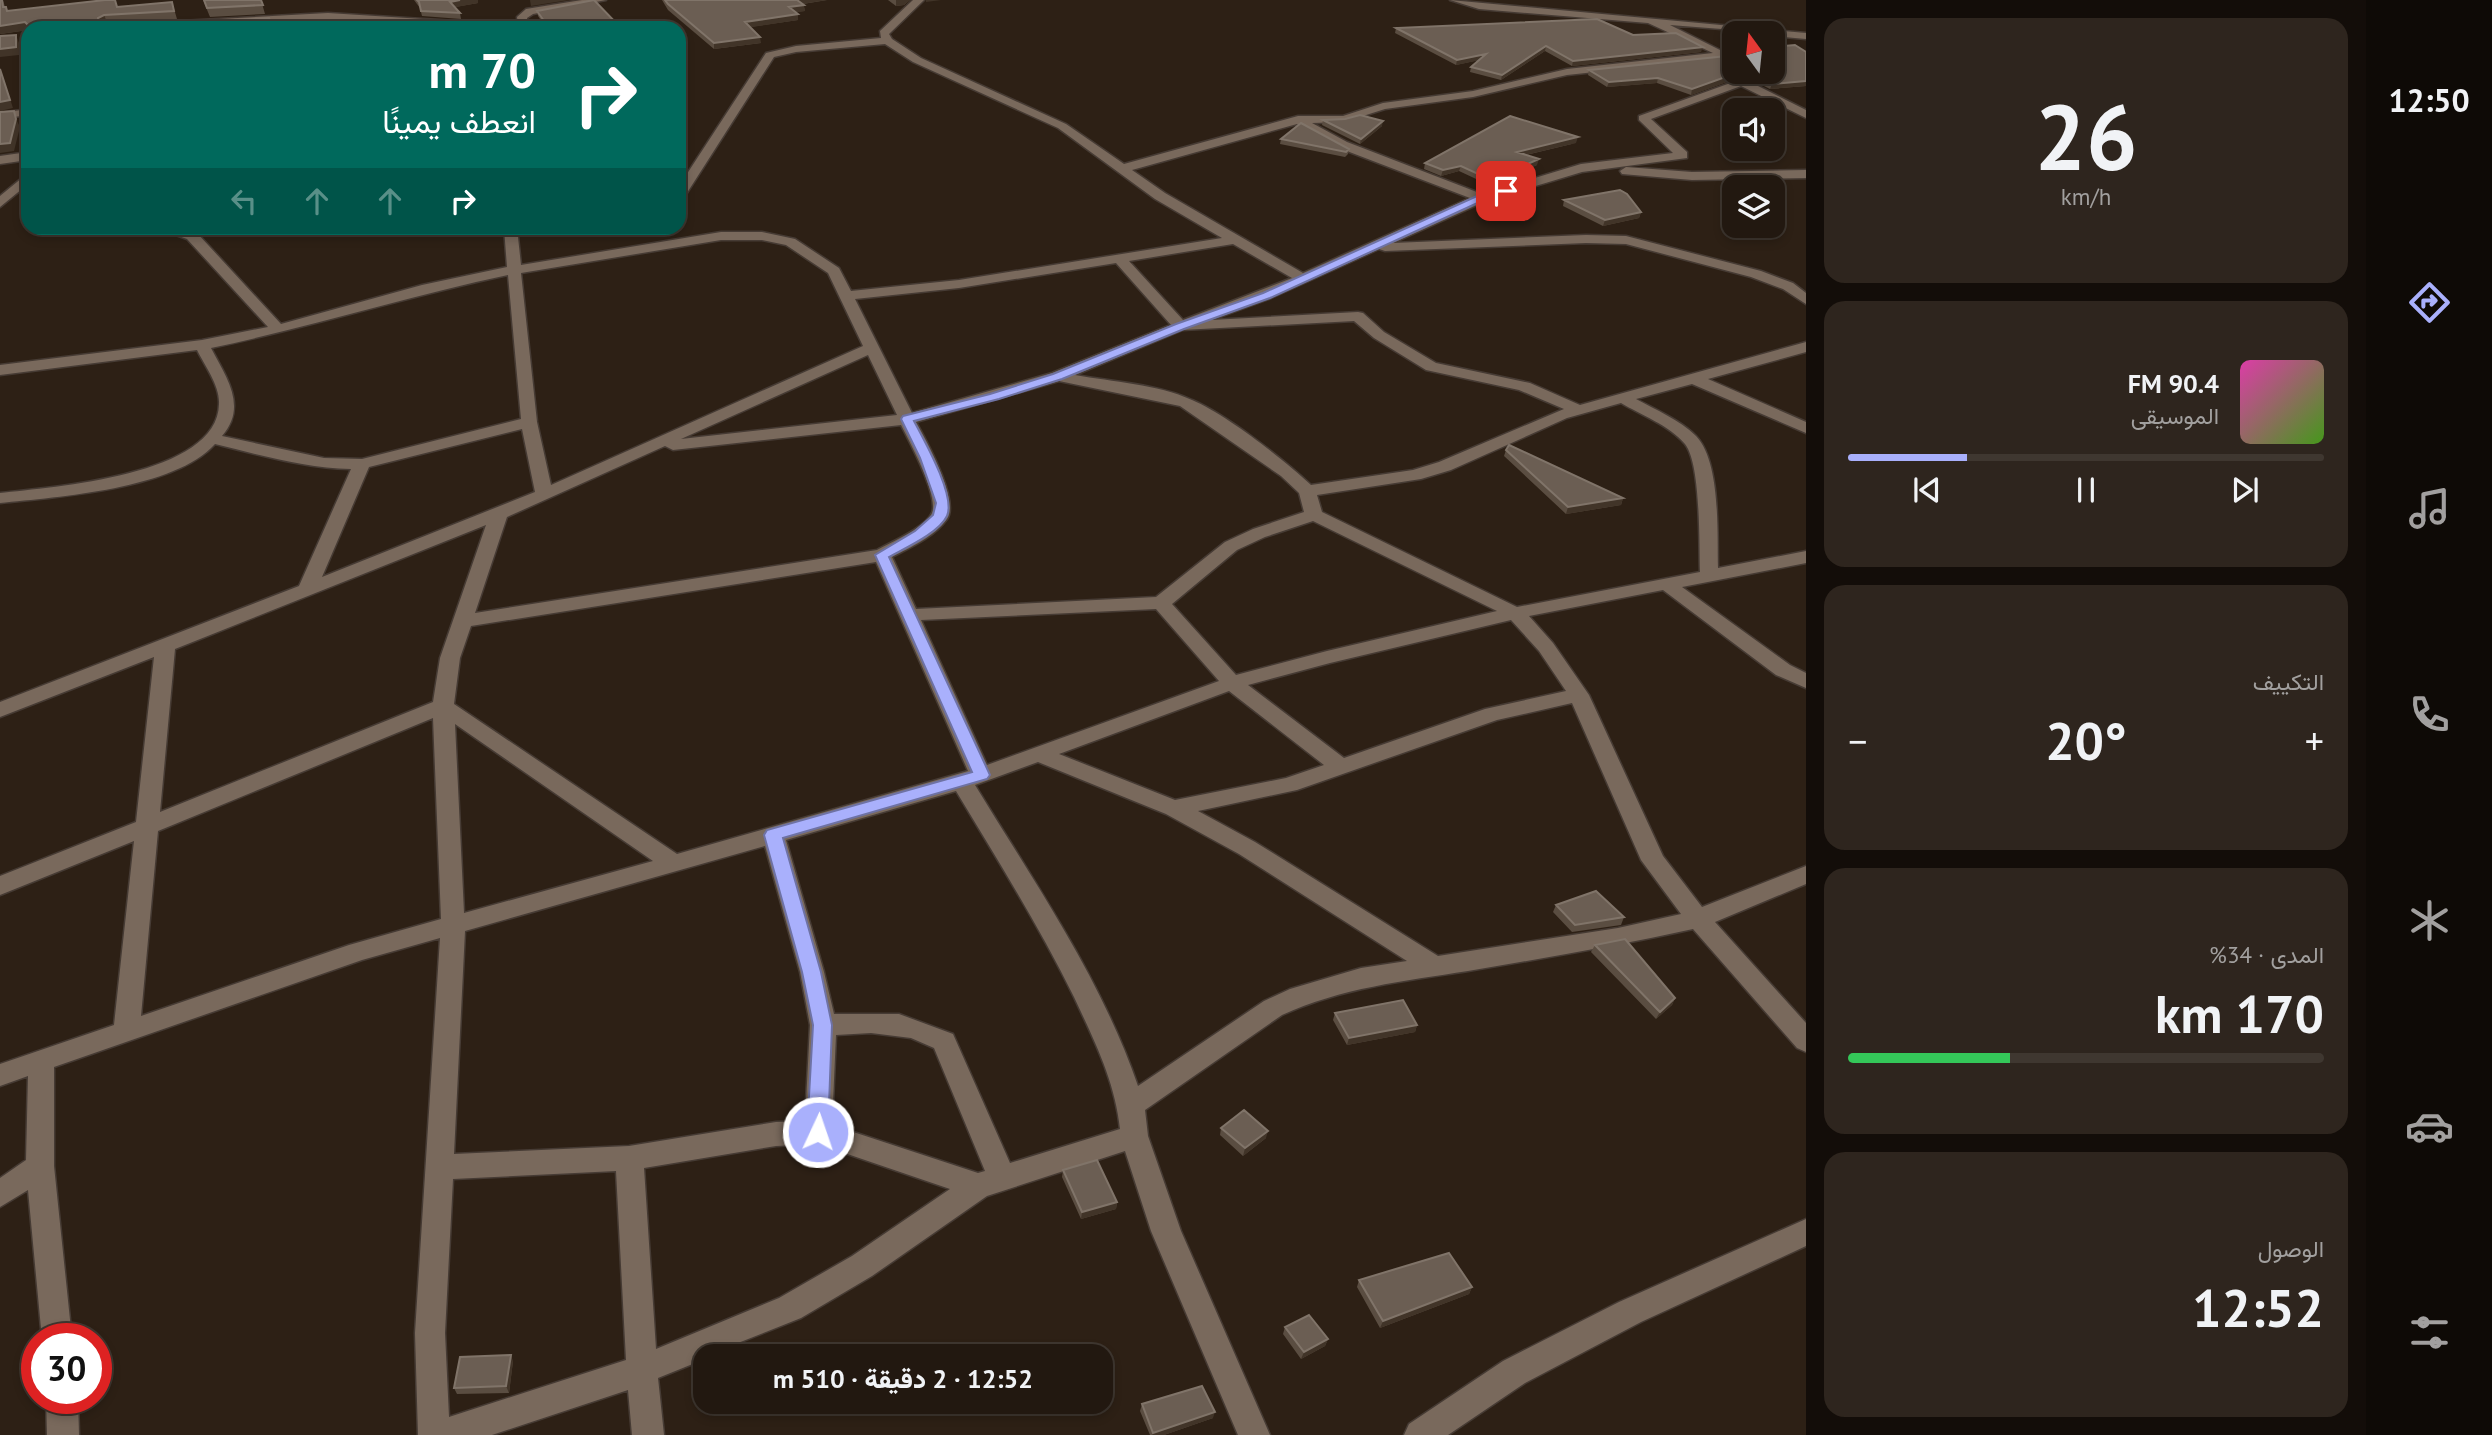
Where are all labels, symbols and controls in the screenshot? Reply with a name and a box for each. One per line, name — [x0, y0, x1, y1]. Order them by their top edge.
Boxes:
north arrow — [1722, 21, 1785, 84]
map controls — [1722, 21, 1785, 238]
text: 70 m — [429, 38, 536, 102]
icon: right — [560, 49, 651, 140]
text: 26 — [2034, 77, 2138, 195]
text: 12:50 — [2388, 79, 2470, 121]
button: sound — [1722, 98, 1785, 161]
text: انعطف يمينًا — [382, 100, 536, 142]
pin — [1476, 161, 1536, 221]
icon: arrive — [1487, 172, 1525, 210]
button: layers — [1722, 175, 1785, 238]
icon: left — [225, 182, 263, 220]
icon: ahead — [298, 182, 336, 220]
icon: ahead — [371, 182, 409, 220]
icon: right — [444, 182, 482, 220]
text: km/h — [2061, 182, 2111, 211]
icon: directions — [2405, 278, 2454, 327]
text: 90.4 FM — [2128, 367, 2219, 400]
text: الموسيقى — [2131, 401, 2219, 430]
icon: previous — [1908, 471, 1946, 509]
icon: pause — [2067, 471, 2105, 509]
icon: next — [2226, 471, 2264, 509]
icon: music — [2405, 484, 2454, 533]
text: التكييف — [2253, 667, 2324, 696]
icon: phone — [2405, 690, 2454, 739]
text: 20° — [2045, 707, 2127, 774]
text: − — [1848, 716, 1867, 765]
text: + — [2305, 716, 2324, 765]
icon: climate — [2405, 896, 2454, 945]
text: المدى · 34% — [2209, 940, 2324, 969]
text: 170 km — [2155, 980, 2324, 1047]
position arrow — [781, 1095, 855, 1169]
icon: car — [2405, 1102, 2454, 1151]
text: الوصول — [2258, 1234, 2324, 1263]
text: 12:52 — [2192, 1274, 2324, 1341]
icon: filters — [2405, 1308, 2454, 1357]
speed limit sign: 30 — [21, 1323, 112, 1414]
text: 12:52 · 2 دقيقة · 510 m — [773, 1362, 1033, 1395]

